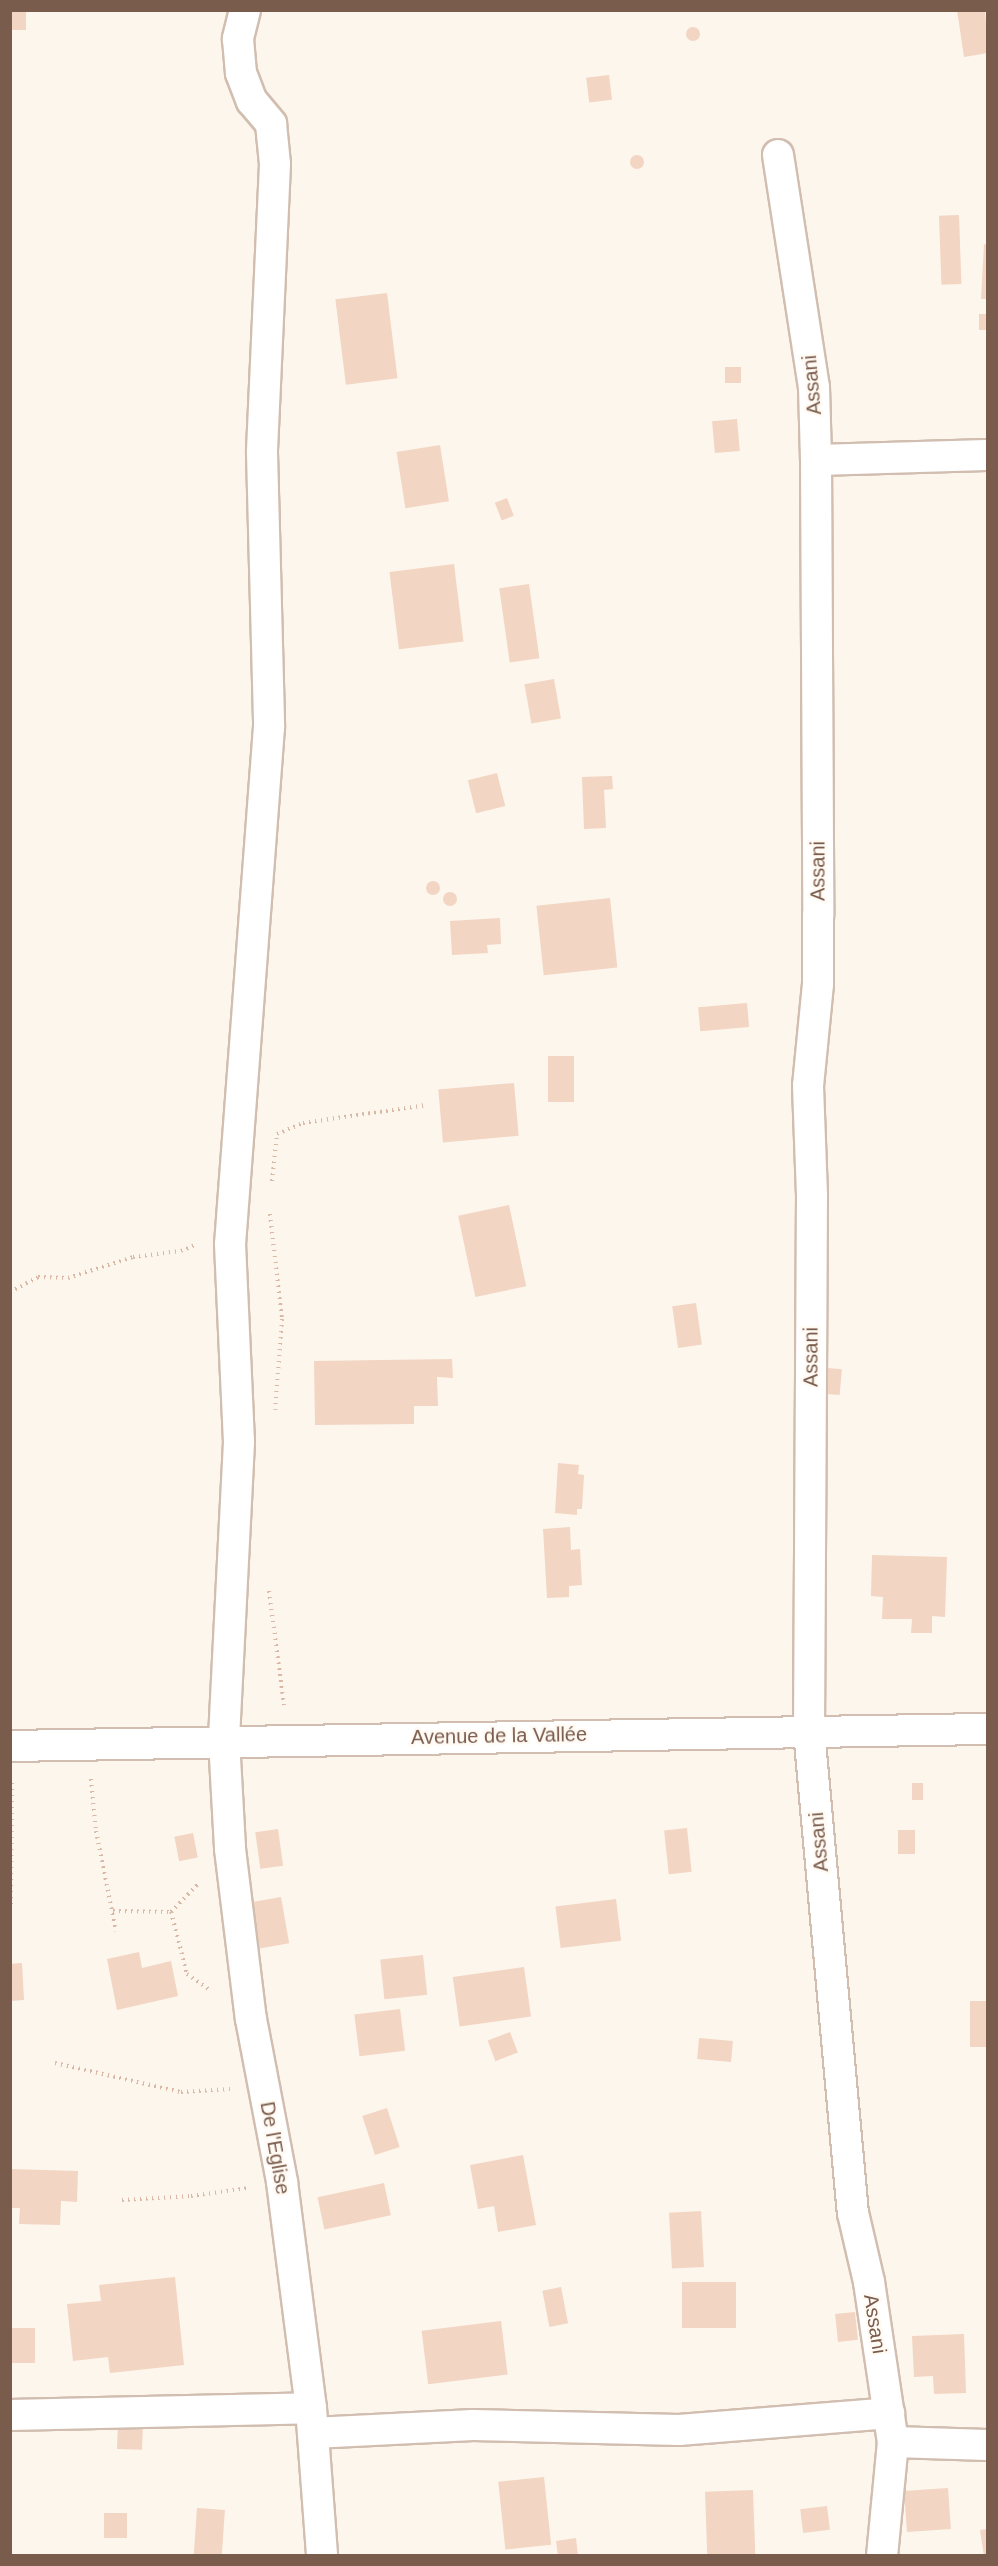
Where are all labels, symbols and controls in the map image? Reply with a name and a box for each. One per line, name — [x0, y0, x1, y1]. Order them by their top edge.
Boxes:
street label: Assani — [797, 354, 827, 416]
street label: Assani — [806, 841, 830, 901]
street label: Assani — [799, 1327, 823, 1387]
street label: Avenue de la Vallée — [411, 1722, 587, 1750]
street label: Assani — [804, 1811, 834, 1873]
street label: De l'Eglise — [255, 2100, 295, 2196]
street label: Assani — [858, 2292, 892, 2356]

